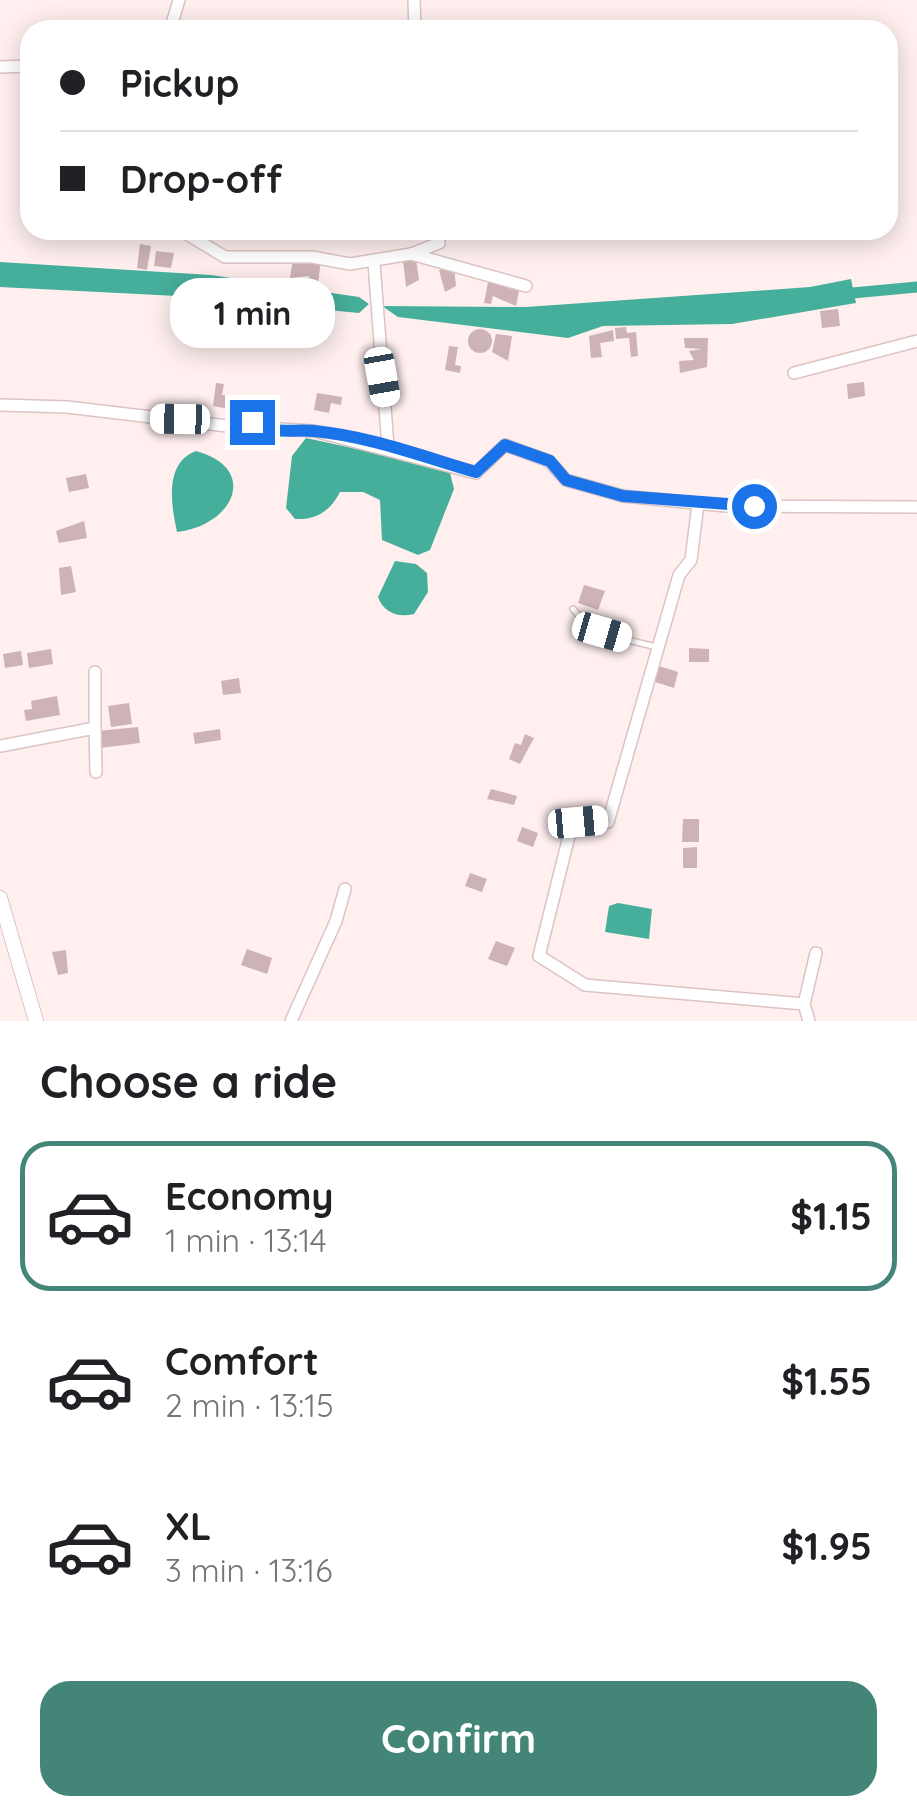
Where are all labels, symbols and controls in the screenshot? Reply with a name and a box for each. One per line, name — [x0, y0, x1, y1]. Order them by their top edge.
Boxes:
text: Pickup — [120, 59, 239, 107]
text: Drop-off — [120, 155, 282, 203]
callout: 1 min — [170, 277, 334, 347]
text: 1 min — [214, 293, 291, 333]
car — [362, 345, 402, 409]
route end — [230, 400, 275, 445]
car — [150, 403, 210, 435]
route start — [732, 484, 777, 529]
car — [569, 609, 635, 655]
car — [547, 804, 609, 840]
text: Choose a ride — [40, 1053, 337, 1109]
icon: car — [45, 1171, 135, 1261]
text: Economy — [165, 1172, 334, 1220]
text: $1.15 — [790, 1192, 872, 1240]
text: 1 min · 13:14 — [165, 1220, 327, 1260]
icon: car — [45, 1336, 135, 1426]
text: Comfort — [165, 1337, 319, 1385]
text: $1.55 — [781, 1357, 872, 1405]
text: 2 min · 13:15 — [165, 1385, 334, 1425]
icon: car — [45, 1501, 135, 1591]
text: XL — [165, 1502, 211, 1550]
text: $1.95 — [782, 1522, 872, 1570]
text: 3 min · 13:16 — [165, 1550, 332, 1590]
button: Confirm — [40, 1681, 877, 1796]

